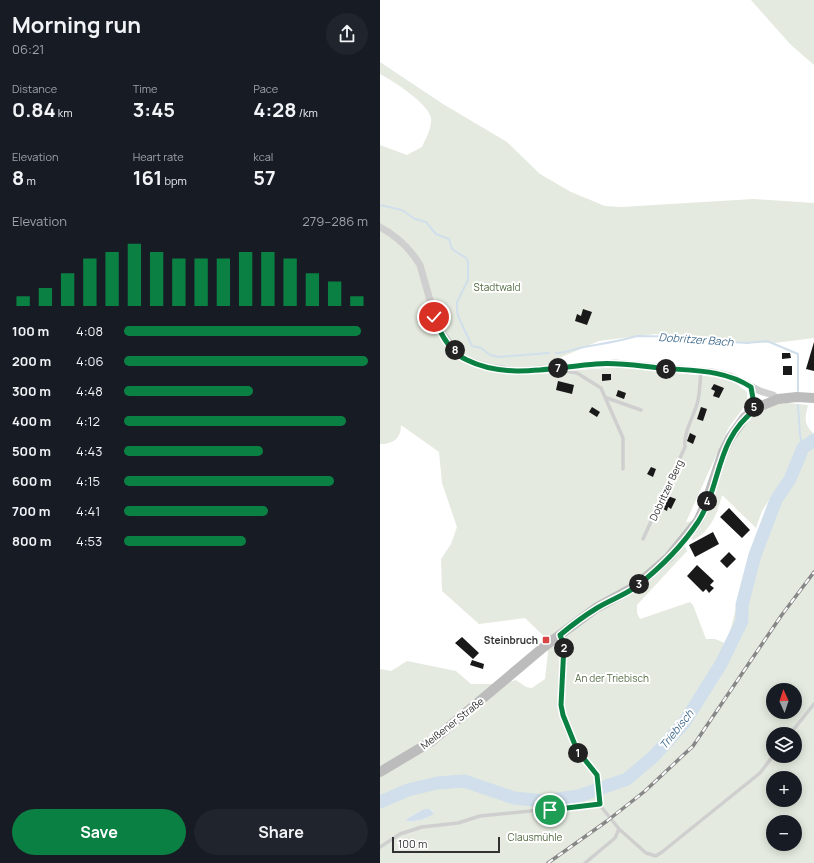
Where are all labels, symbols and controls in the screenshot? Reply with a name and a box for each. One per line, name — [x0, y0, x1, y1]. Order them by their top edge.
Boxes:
text: Morning run — [12, 10, 141, 40]
button: share — [326, 13, 368, 55]
text: 06:21 — [12, 40, 44, 58]
text: Distance — [12, 81, 57, 96]
text: Time — [133, 81, 158, 96]
text: Pace — [253, 81, 278, 96]
text: 0.84 — [12, 96, 56, 123]
text: 3:45 — [133, 96, 175, 123]
text: 4:28 — [253, 96, 297, 123]
text: km — [56, 105, 73, 120]
text: /km — [297, 105, 318, 120]
text: Elevation — [12, 149, 58, 164]
text: Heart rate — [133, 149, 184, 164]
text: kcal — [253, 149, 273, 164]
text: 8 — [12, 164, 24, 191]
text: 161 — [133, 164, 162, 191]
text: 57 — [253, 164, 276, 191]
text: m — [24, 173, 36, 188]
text: bpm — [162, 173, 187, 188]
text: Elevation — [12, 212, 67, 230]
text: 279–286 m — [302, 212, 368, 230]
park label: Stadtwald — [474, 280, 520, 294]
pin — [417, 300, 451, 334]
icon: check — [423, 306, 445, 328]
text: 100 m — [12, 322, 49, 340]
text: 4:08 — [76, 322, 103, 340]
water label: Dobritzer Bach — [658, 329, 734, 349]
pin: 8 — [445, 340, 465, 360]
text: 8 — [452, 342, 458, 357]
text: 200 m — [12, 352, 51, 370]
text: 4:06 — [76, 352, 104, 370]
pin: 7 — [548, 358, 568, 378]
pin: 6 — [656, 359, 676, 379]
text: 7 — [555, 360, 561, 375]
text: 6 — [663, 361, 669, 376]
text: 300 m — [12, 382, 51, 400]
text: 4:48 — [76, 382, 103, 400]
pin: 5 — [744, 397, 764, 417]
text: 5 — [751, 399, 757, 414]
text: 400 m — [12, 412, 51, 430]
text: 4:12 — [76, 412, 100, 430]
text: 500 m — [12, 442, 51, 460]
text: 4:43 — [76, 442, 102, 460]
street label: Dobritzer Berg — [646, 457, 686, 523]
text: 600 m — [12, 472, 51, 490]
text: 4:15 — [76, 472, 100, 490]
pin: 4 — [697, 491, 717, 511]
text: 4 — [704, 493, 710, 508]
text: 700 m — [12, 502, 50, 520]
text: 4:41 — [76, 502, 100, 520]
text: 800 m — [12, 532, 51, 550]
text: 4:53 — [76, 532, 102, 550]
pin: 3 — [629, 574, 649, 594]
text: 3 — [636, 576, 642, 591]
place label: Steinbruch — [484, 633, 538, 647]
marker: Steinbruch — [541, 635, 551, 645]
pin: 2 — [554, 638, 574, 658]
text: 2 — [561, 640, 567, 655]
park label: An der Triebisch — [575, 671, 649, 685]
north arrow — [766, 683, 802, 719]
map controls — [766, 683, 802, 851]
street label: Meißener Straße — [418, 694, 487, 752]
water label: Triebisch — [656, 706, 697, 752]
button: layers — [766, 727, 802, 763]
pin: 1 — [568, 743, 588, 763]
text: 1 — [576, 745, 580, 760]
button: + — [766, 771, 802, 807]
pin — [533, 793, 567, 827]
icon: arrive — [539, 799, 561, 821]
button: Save — [12, 809, 186, 855]
button: Share — [194, 809, 368, 855]
button: − — [766, 815, 802, 851]
park label: Clausmühle — [508, 830, 563, 844]
scale bar — [392, 835, 500, 854]
text: 100 m — [398, 836, 427, 851]

